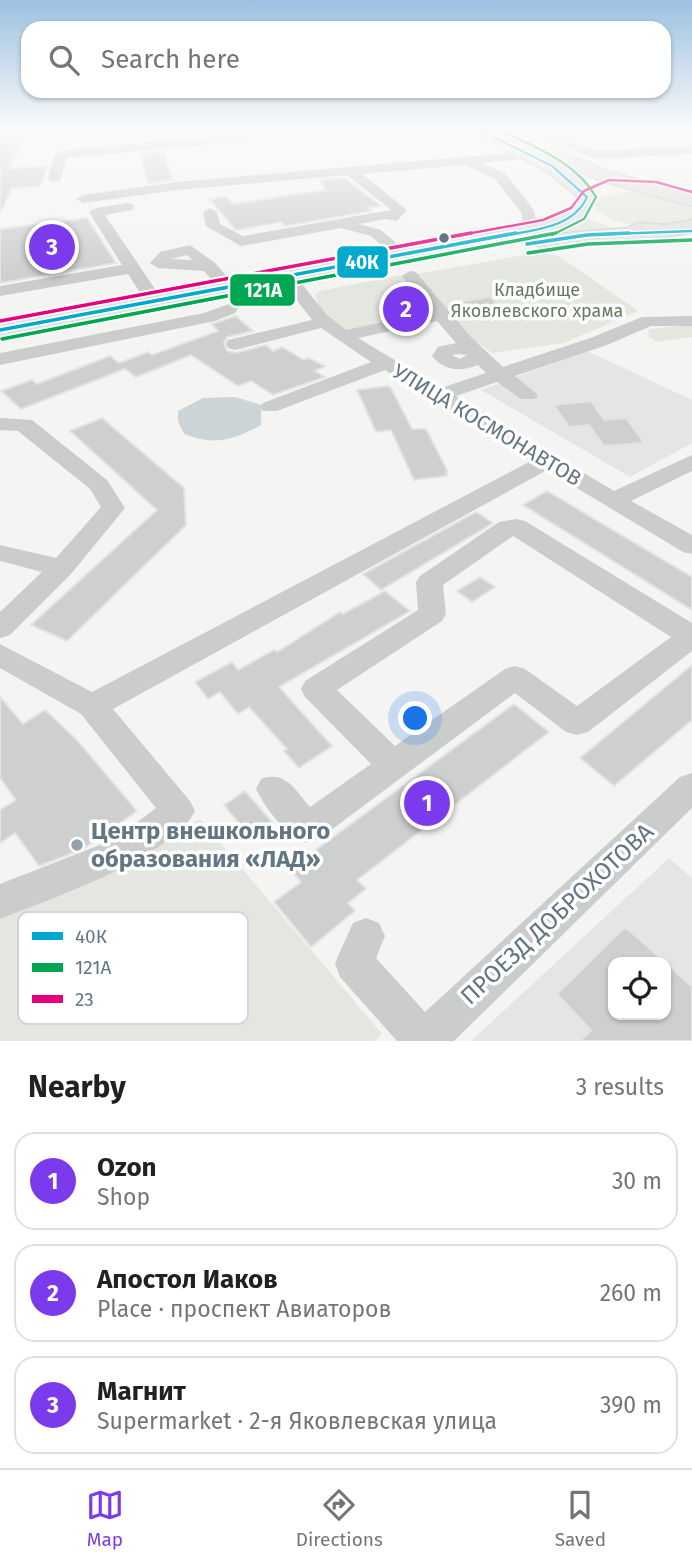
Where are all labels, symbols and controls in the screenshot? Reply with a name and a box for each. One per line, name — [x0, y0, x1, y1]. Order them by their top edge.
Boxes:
search box — [21, 21, 671, 98]
icon: search — [45, 41, 83, 79]
text: Search here — [101, 44, 240, 75]
pin: 3 — [29, 221, 75, 273]
unlabelled marker — [437, 231, 451, 245]
line badge: 40К — [336, 245, 389, 279]
text: 40К — [345, 251, 379, 274]
line badge: 121А — [229, 273, 296, 307]
text: 121А — [244, 279, 283, 302]
park label: Кладбище Яковлевского храма — [451, 279, 623, 322]
pin: 2 — [383, 283, 429, 335]
street label: УЛИЦА КОСМОНАВТОВ — [388, 358, 586, 492]
your location — [398, 701, 432, 735]
pin: 1 — [404, 777, 450, 829]
place label: Центр внешкольного образования «ЛАД» — [91, 817, 330, 873]
street label: ПРОЕЗД ДОБРОХОТОВА — [455, 817, 659, 1010]
marker: Центр внешкольного образования «ЛАД» — [69, 837, 85, 853]
legend — [18, 912, 248, 1024]
text: 40К — [75, 925, 107, 948]
text: 121А — [75, 956, 111, 979]
map controls — [608, 957, 671, 1020]
button: locate — [608, 957, 671, 1020]
text: 23 — [75, 988, 94, 1011]
text: Nearby — [28, 1069, 126, 1105]
text: 3 results — [576, 1073, 664, 1101]
text: Ozon — [97, 1152, 157, 1183]
text: 1 — [48, 1167, 58, 1195]
text: 30 m — [612, 1167, 662, 1195]
text: Shop — [97, 1183, 150, 1211]
text: Апостол Иаков — [97, 1264, 278, 1295]
text: 2 — [47, 1279, 59, 1307]
text: 260 m — [600, 1279, 662, 1307]
text: Place · проспект Авиаторов — [97, 1295, 392, 1323]
text: Магнит — [97, 1376, 186, 1407]
text: 3 — [47, 1391, 59, 1419]
text: 390 m — [600, 1391, 662, 1419]
text: Supermarket · 2-я Яковлевская улица — [97, 1407, 497, 1435]
tab: Map — [86, 1486, 124, 1551]
tab: Directions — [296, 1486, 383, 1551]
tab: Saved — [555, 1486, 606, 1551]

